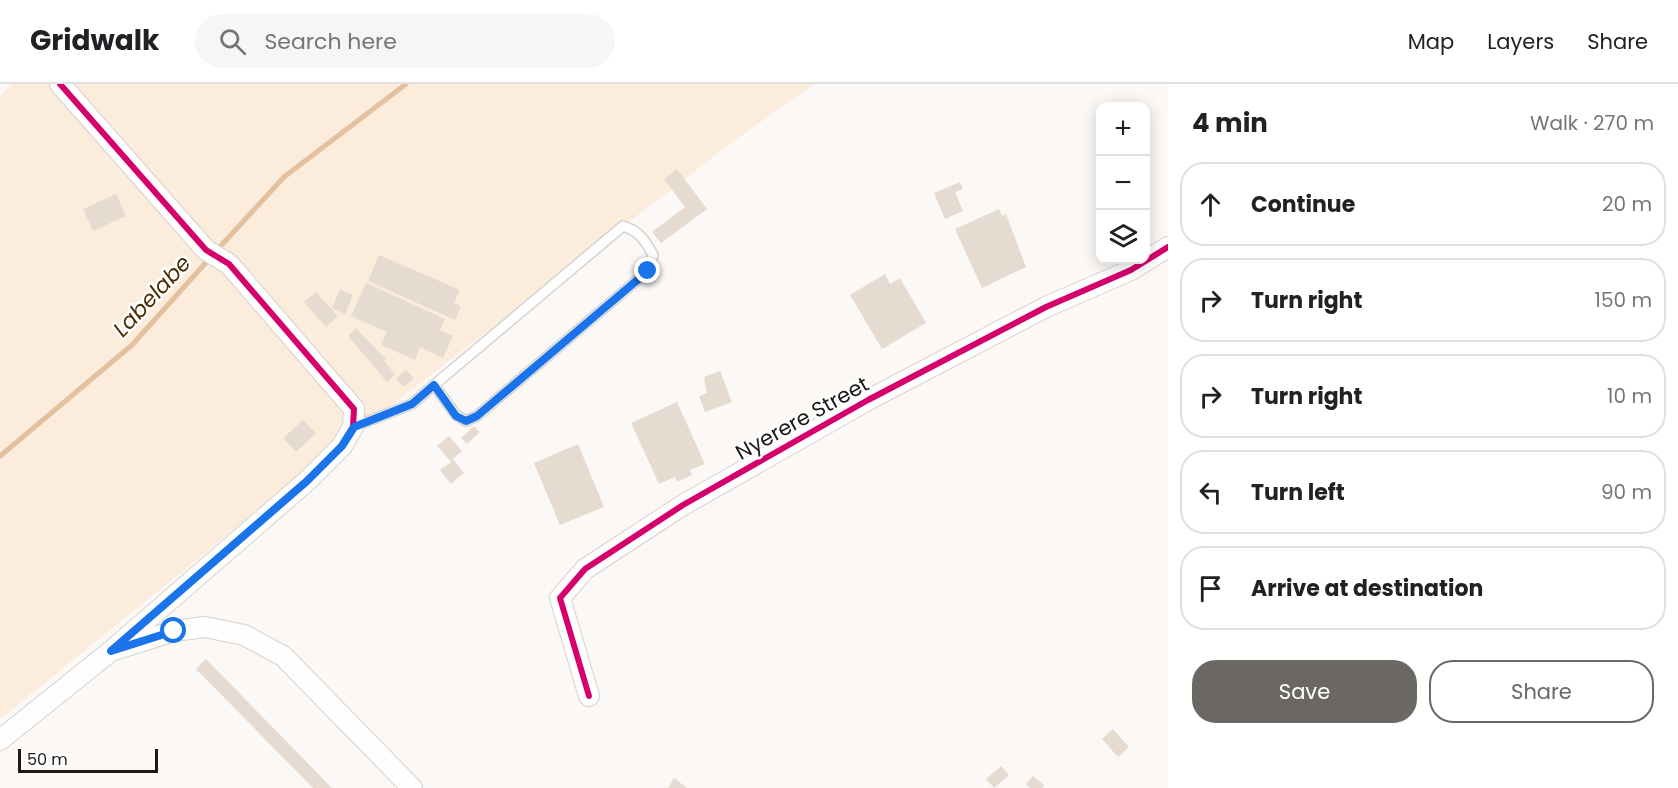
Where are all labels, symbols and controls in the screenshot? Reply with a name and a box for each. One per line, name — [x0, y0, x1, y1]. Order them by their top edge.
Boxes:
search box — [195, 14, 615, 68]
text: Gridwalk — [30, 21, 159, 60]
icon: search — [216, 25, 249, 58]
text: Search here — [264, 26, 397, 57]
text: Map — [1408, 27, 1454, 56]
text: Layers — [1487, 27, 1554, 56]
text: Share — [1587, 27, 1648, 56]
map controls — [1096, 102, 1150, 264]
button: + — [1096, 102, 1150, 156]
text: 4 min — [1192, 105, 1268, 141]
text: Walk · 270 m — [1530, 109, 1654, 137]
button: − — [1096, 156, 1150, 210]
icon: ahead — [1194, 188, 1227, 221]
text: Continue — [1251, 189, 1355, 220]
text: 20 m — [1602, 190, 1652, 218]
button: layers — [1096, 210, 1150, 264]
water label: Labelabe — [106, 248, 198, 344]
route end — [634, 257, 660, 283]
icon: right — [1194, 284, 1227, 317]
text: Turn right — [1251, 285, 1362, 316]
text: 150 m — [1595, 286, 1652, 314]
street label: Nyerere Street — [730, 369, 874, 467]
icon: right — [1194, 380, 1227, 413]
text: Turn right — [1251, 381, 1362, 412]
text: 10 m — [1607, 382, 1652, 410]
icon: left — [1194, 476, 1227, 509]
text: Turn left — [1251, 477, 1345, 508]
text: 90 m — [1601, 478, 1652, 506]
icon: arrive — [1194, 572, 1227, 605]
text: Arrive at destination — [1251, 573, 1483, 604]
route start — [160, 617, 186, 643]
button: Save — [1192, 660, 1417, 723]
button: Share — [1429, 660, 1654, 723]
scale bar — [18, 746, 158, 774]
text: 50 m — [27, 748, 68, 771]

